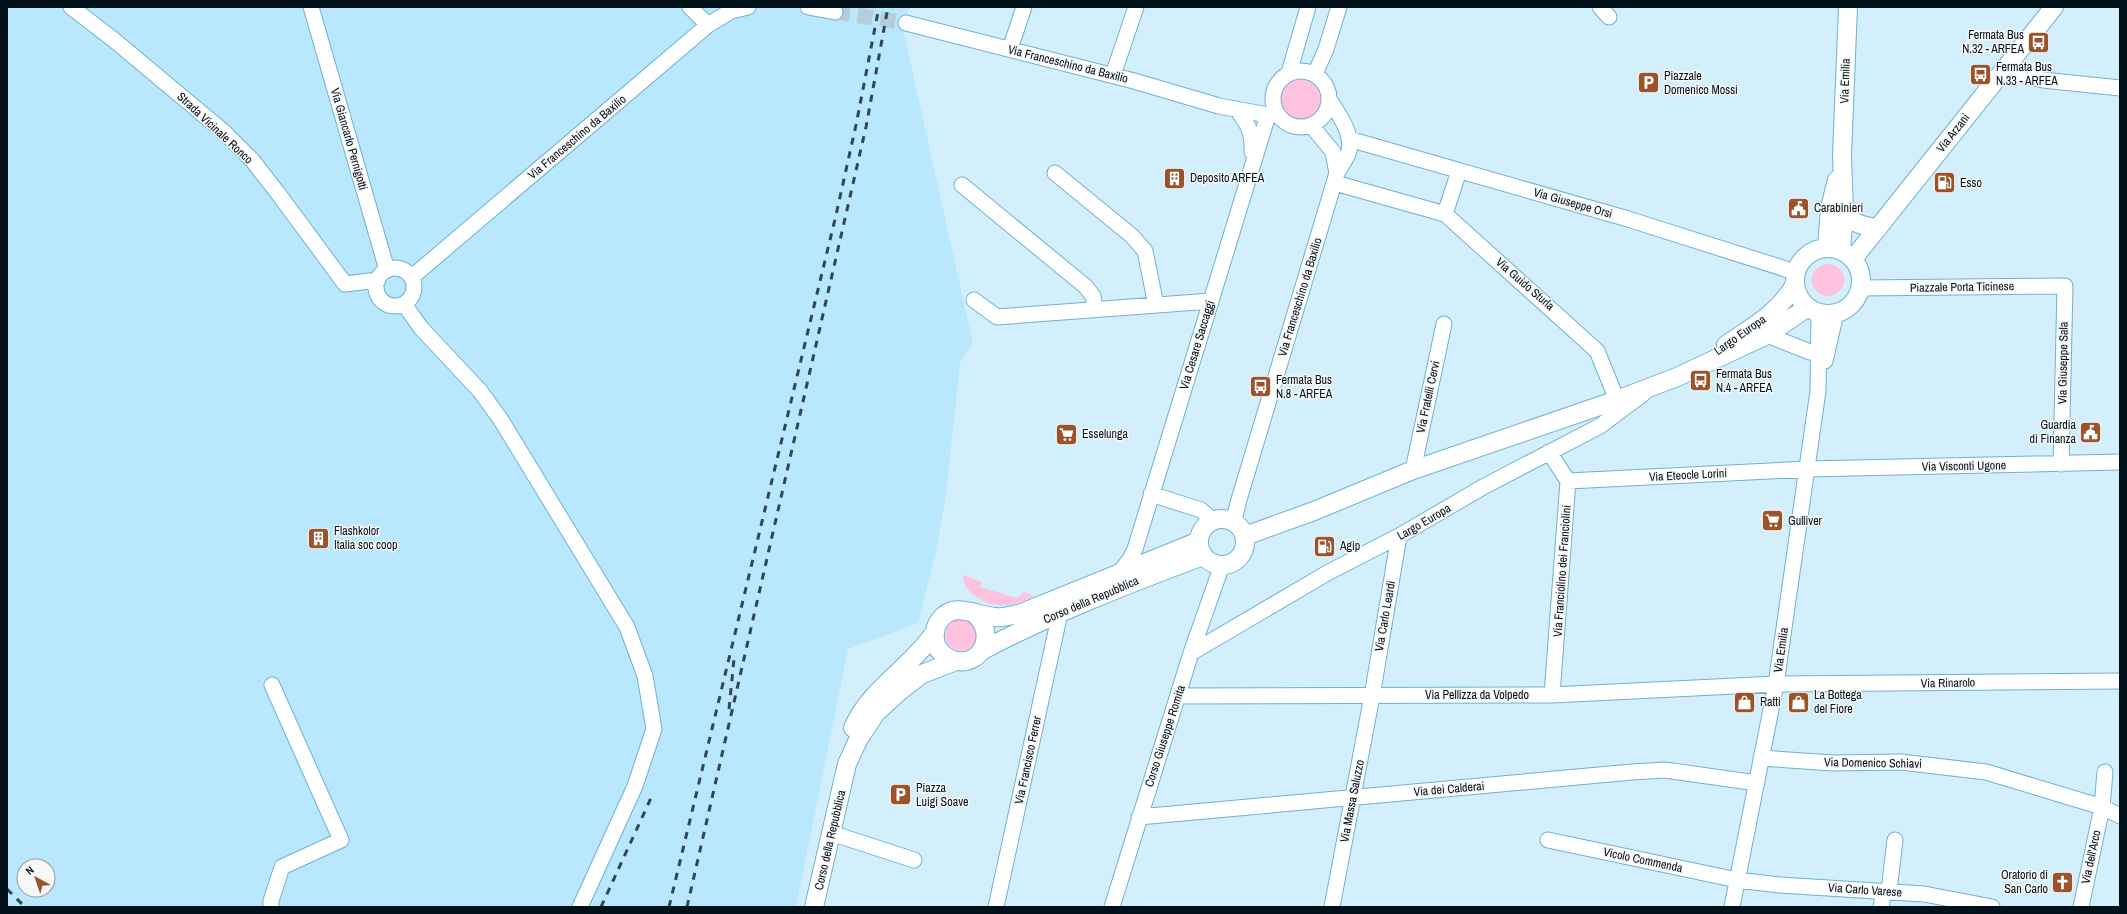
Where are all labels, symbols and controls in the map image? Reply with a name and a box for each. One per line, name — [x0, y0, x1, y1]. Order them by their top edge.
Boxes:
place label: Fermata Bus N.32 - ARFEA — [1962, 27, 2024, 57]
bus stop icon: Fermata Bus N.32 - ARFEA — [2026, 29, 2052, 55]
street label: Via Franceschino da Baxilio — [1006, 41, 1130, 87]
street label: Via Emilia — [1836, 58, 1854, 104]
place label: Fermata Bus N.33 - ARFEA — [1996, 59, 2058, 89]
bus stop icon: Fermata Bus N.33 - ARFEA — [1968, 61, 1994, 87]
place label: Piazzale Domenico Mossi — [1664, 68, 1738, 98]
parking icon: Piazzale Domenico Mossi — [1635, 70, 1661, 96]
street label: Via Giancarlo Pernigotti — [327, 86, 371, 192]
street label: Strada Vicinale Ronco — [174, 89, 256, 167]
street label: Via Franceschino da Baxilio — [525, 91, 629, 183]
street label: Via Arzani — [1933, 110, 1973, 156]
building icon: Deposito ARFEA — [1161, 165, 1187, 191]
place label: Deposito ARFEA — [1190, 170, 1265, 186]
fuel station icon: Esso — [1932, 170, 1958, 196]
place label: Esso — [1960, 175, 1982, 191]
street label: Via Giuseppe Orsi — [1532, 184, 1614, 222]
public building icon: Carabinieri — [1785, 195, 1811, 221]
place label: Carabinieri — [1814, 200, 1863, 216]
street label: Via Franceschino da Baxilio — [1274, 236, 1326, 358]
street label: Via Guido Sturla — [1492, 254, 1558, 314]
street label: Piazzale Porta Ticinese — [1910, 278, 2014, 296]
street label: Via Cesare Saccaggi — [1176, 298, 1218, 392]
street label: Largo Europa — [1711, 311, 1769, 359]
street label: Via Giuseppe Sala — [2054, 321, 2072, 404]
street label: Via Fratelli Cervi — [1413, 359, 1443, 435]
place label: Fermata Bus N.4 - ARFEA — [1716, 366, 1773, 396]
bus stop icon: Fermata Bus N.4 - ARFEA — [1688, 368, 1714, 394]
place label: Fermata Bus N.8 - ARFEA — [1276, 372, 1333, 402]
bus stop icon: Fermata Bus N.8 - ARFEA — [1247, 374, 1273, 400]
place label: Guardia di Finanza — [2029, 417, 2077, 447]
public building icon: Guardia di Finanza — [2078, 419, 2104, 445]
supermarket icon: Esselunga — [1054, 421, 1080, 447]
place label: Esselunga — [1082, 426, 1128, 442]
street label: Via Visconti Ugone — [1922, 457, 2006, 475]
street label: Via Eteocle Lorini — [1649, 465, 1727, 485]
street label: Largo Europa — [1394, 500, 1454, 544]
street label: Via Franciolino dei Franciolini — [1549, 504, 1575, 638]
supermarket icon: Gulliver — [1759, 508, 1785, 534]
place label: Gulliver — [1788, 513, 1823, 529]
place label: Flashkolor Italia soc coop — [334, 523, 397, 553]
building icon: Flashkolor Italia soc coop — [305, 525, 331, 551]
fuel station icon: Agip — [1312, 533, 1338, 559]
place label: Agip — [1339, 538, 1360, 554]
street label: Corso della Repubblica — [1041, 572, 1142, 627]
street label: Via Carlo Leardi — [1371, 579, 1399, 653]
street label: Via Emilia — [1770, 626, 1792, 674]
street label: Via Rinarolo — [1921, 675, 1975, 691]
street label: Corso Giuseppe Romita — [1141, 683, 1189, 789]
street label: Via Pellizza da Volpedo — [1425, 687, 1529, 703]
place label: La Bottega del Fiore — [1814, 687, 1862, 717]
shop icon: Ratti — [1732, 689, 1758, 715]
shop icon: La Bottega del Fiore — [1786, 689, 1812, 715]
place label: Ratti — [1760, 694, 1781, 710]
street label: Via Francisco Ferrer — [1011, 714, 1045, 805]
street label: Via Domenico Schiavi — [1824, 754, 1922, 772]
street label: Via Massa Saluzzo — [1336, 758, 1368, 844]
street label: Via dei Calderai — [1413, 778, 1485, 800]
place label: Piazza Luigi Soave — [916, 780, 969, 810]
parking icon: Piazza Luigi Soave — [888, 782, 914, 808]
street label: Corso della Repubblica — [811, 788, 849, 892]
street label: Via dell'Arco — [2077, 829, 2105, 885]
street label: Vicolo Commenda — [1602, 844, 1685, 876]
north arrow — [16, 858, 56, 898]
text: N — [23, 863, 37, 878]
place label: Oratorio di San Carlo — [2001, 867, 2048, 897]
church icon: Oratorio di San Carlo — [2050, 869, 2076, 895]
street label: Via Carlo Varese — [1828, 879, 1902, 901]

